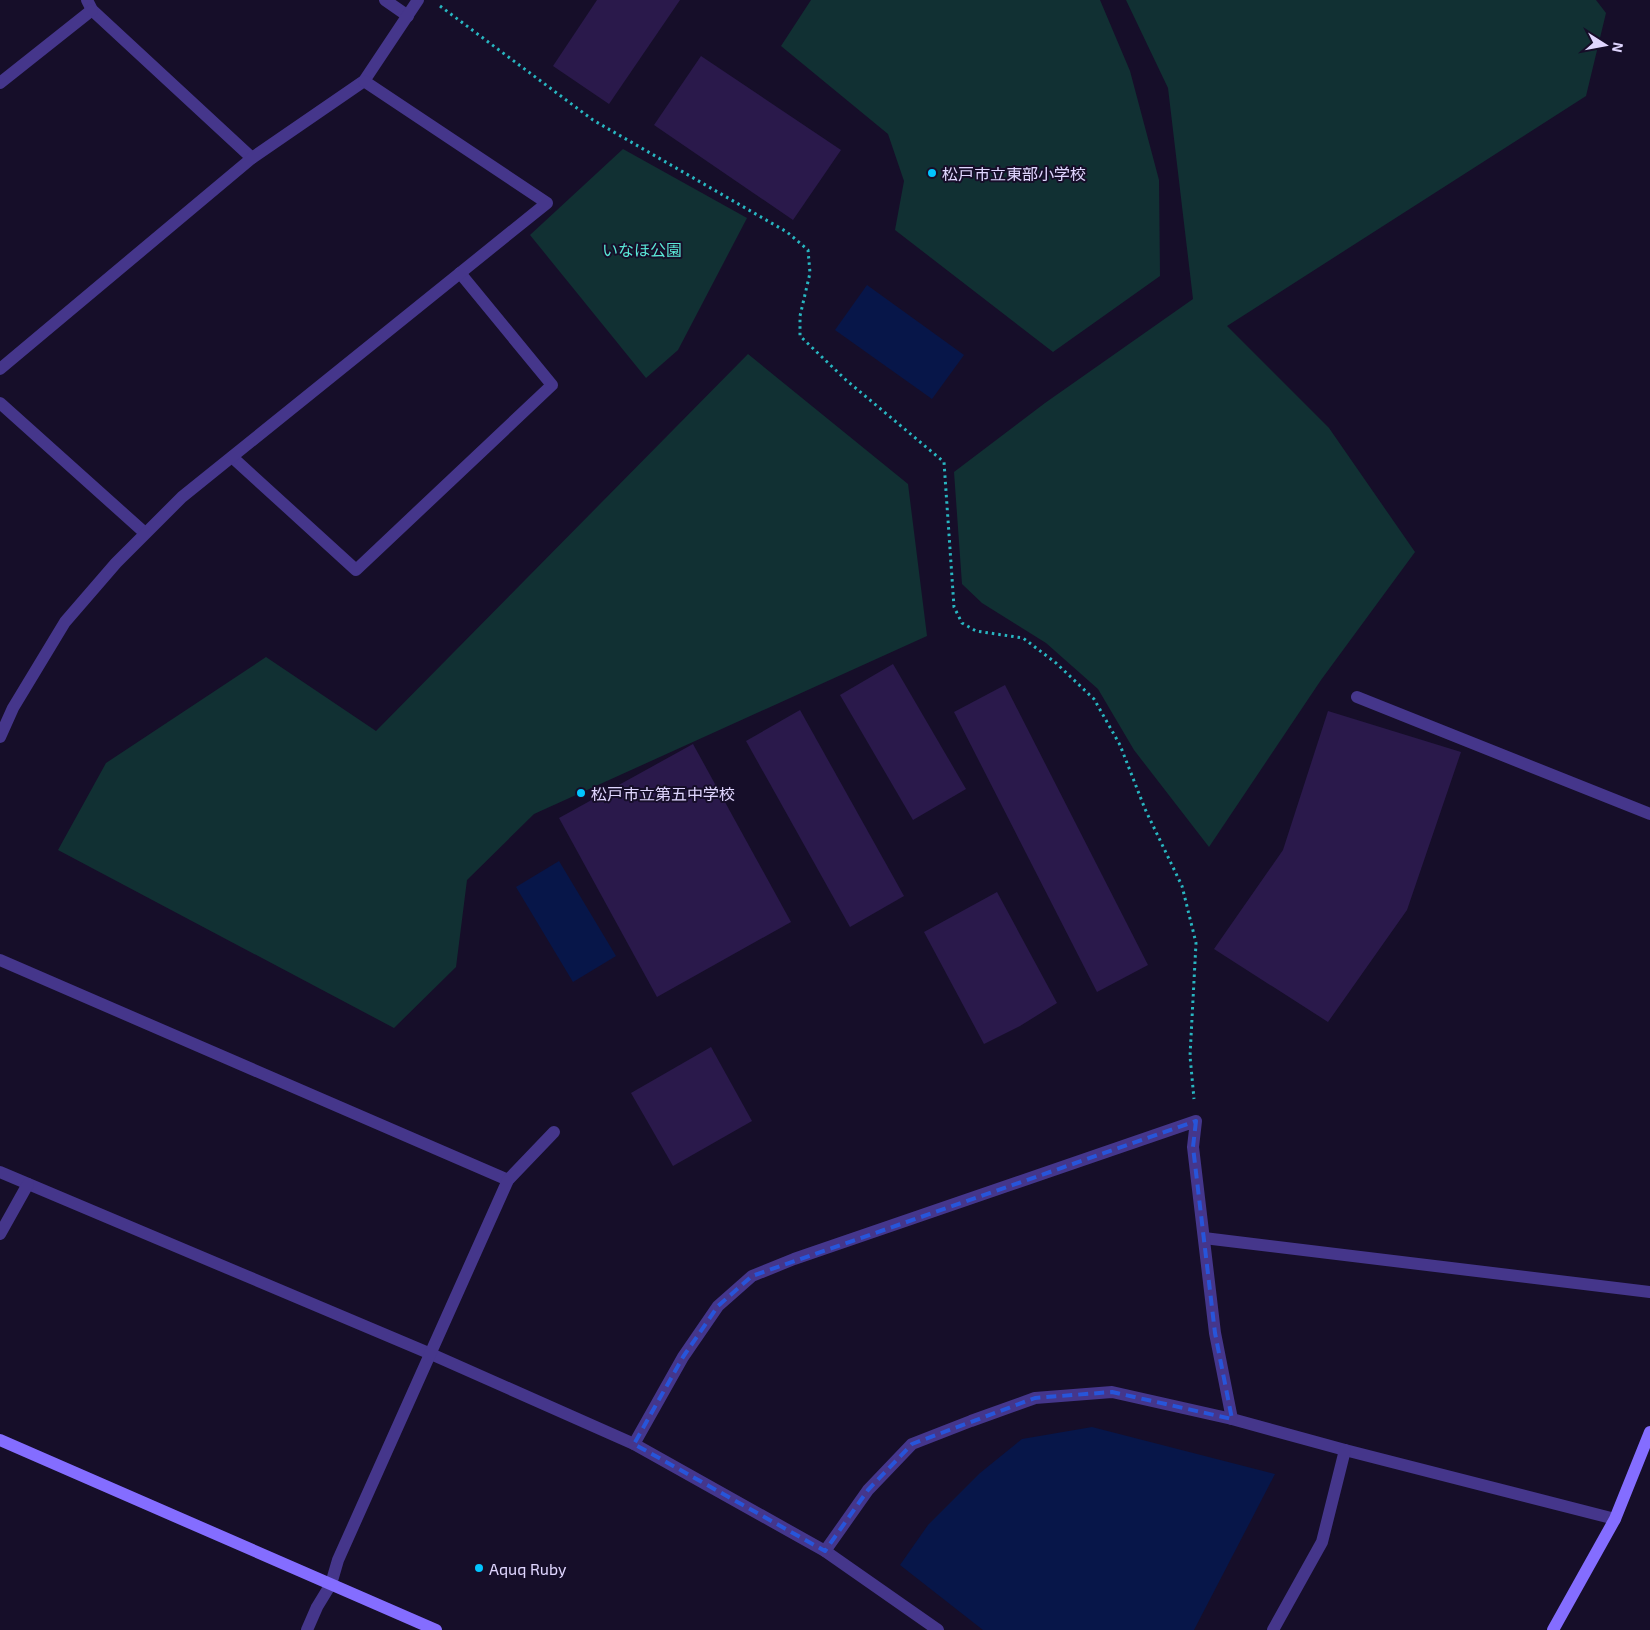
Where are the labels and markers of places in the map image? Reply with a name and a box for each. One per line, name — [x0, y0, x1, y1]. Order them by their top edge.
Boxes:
place label: 松戸市立東部小学校 — [942, 164, 1086, 183]
marker: 松戸市立東部小学校 — [926, 167, 938, 179]
place label: 松戸市立第五中学校 — [591, 784, 735, 803]
marker: 松戸市立第五中学校 — [575, 787, 587, 799]
place label: Aquq Ruby — [489, 1559, 567, 1578]
marker: Aquq Ruby — [473, 1562, 485, 1574]

